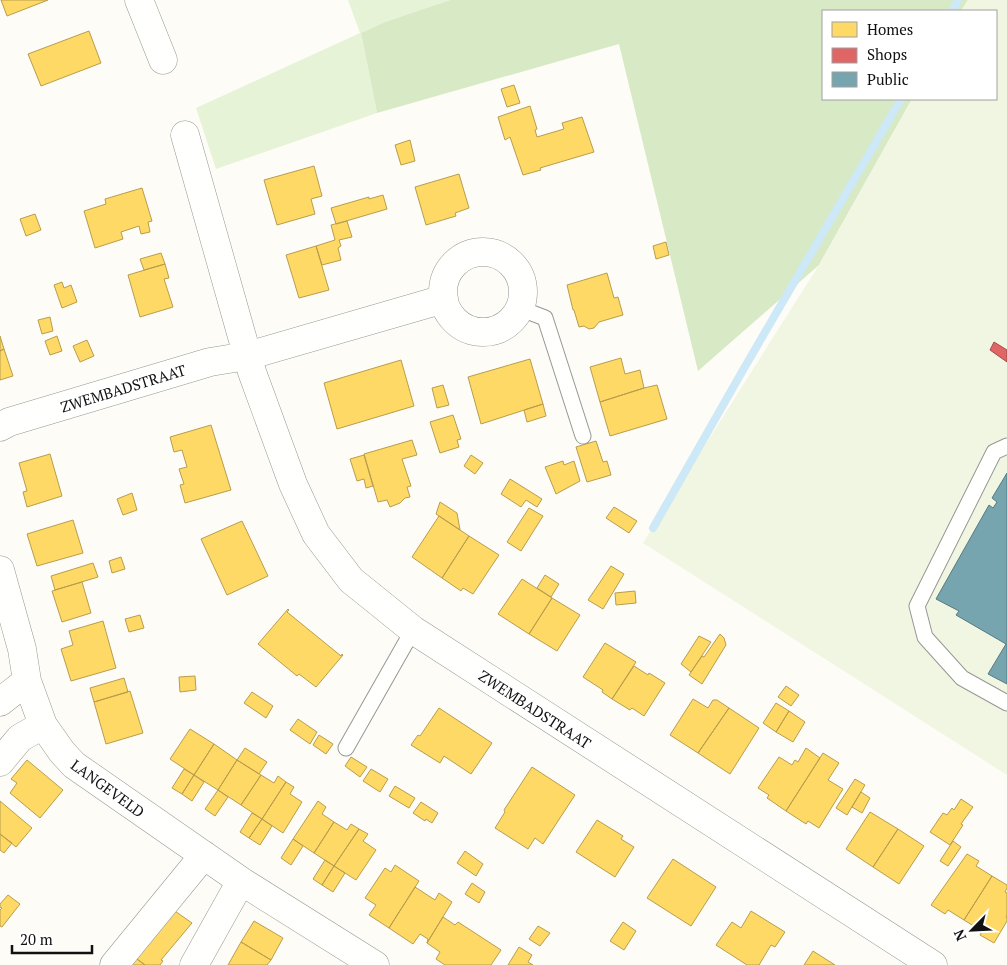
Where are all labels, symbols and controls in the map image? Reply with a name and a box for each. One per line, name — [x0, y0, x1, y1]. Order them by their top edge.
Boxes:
legend — [822, 10, 997, 100]
text: Homes — [867, 19, 913, 39]
text: Shops — [867, 44, 907, 64]
text: Public — [867, 69, 909, 89]
street label: ZWEMBADSTRAAT — [58, 359, 188, 417]
street label: ZWEMBADSTRAAT — [475, 665, 595, 753]
street label: LANGEVELD — [67, 755, 149, 821]
north arrow — [947, 905, 997, 955]
scale bar — [12, 922, 92, 954]
text: N — [949, 926, 971, 944]
text: 20 m — [20, 929, 53, 949]

